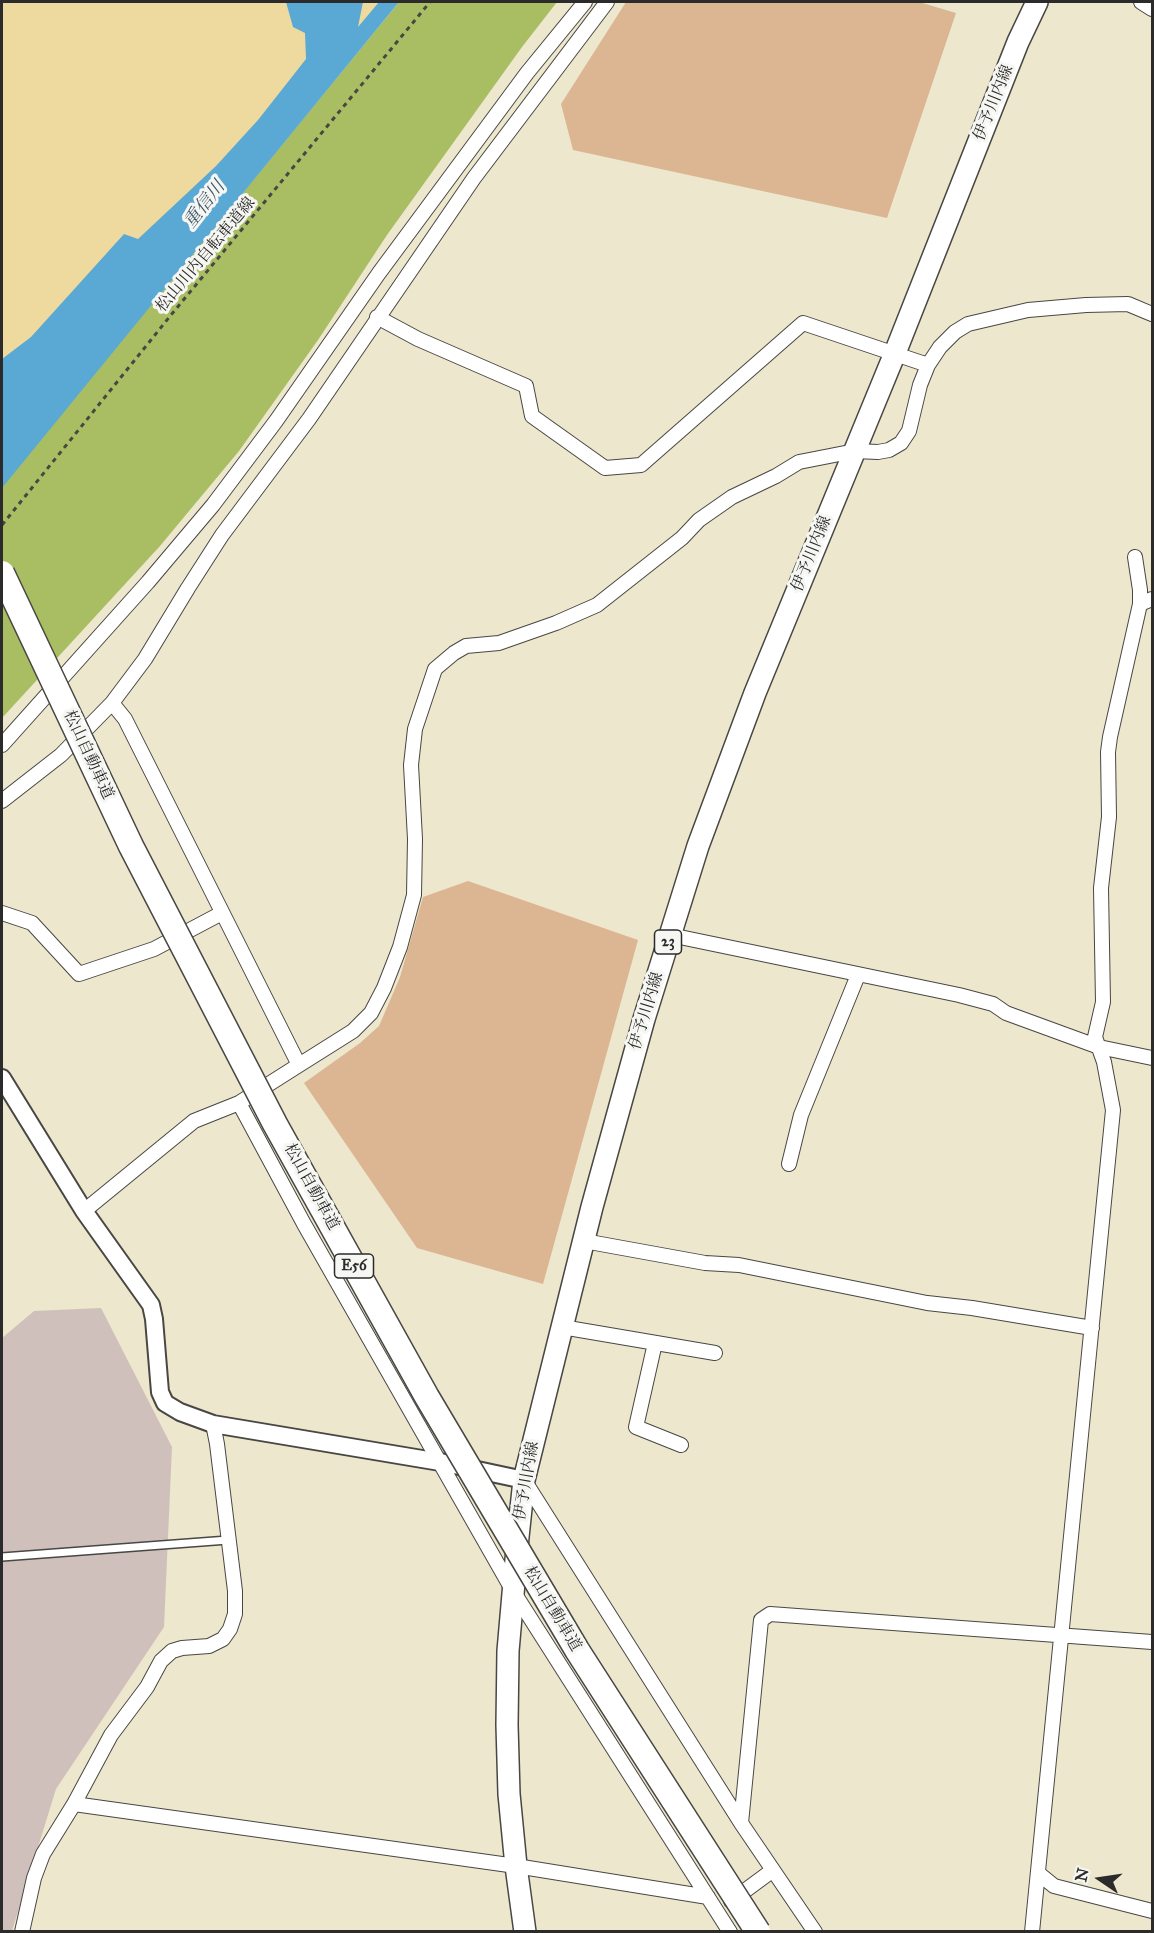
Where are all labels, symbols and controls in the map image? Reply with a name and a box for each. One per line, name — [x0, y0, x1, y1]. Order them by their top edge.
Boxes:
street label: 伊予川内線 — [970, 62, 1018, 144]
water label: 重信川 — [180, 177, 230, 233]
street label: 松山川内自転車道線 — [152, 194, 260, 316]
street label: 伊予川内線 — [788, 513, 836, 595]
street label: 松山自動車道 — [59, 707, 117, 803]
road number: 23 — [654, 930, 682, 954]
street label: 伊予川内線 — [626, 970, 668, 1052]
street label: 松山自動車道 — [279, 1140, 343, 1234]
road number: E56 — [334, 1254, 374, 1278]
street label: 伊予川内線 — [511, 1440, 543, 1522]
street label: 松山自動車道 — [519, 1563, 585, 1655]
north arrow — [1070, 1849, 1130, 1909]
text: N — [1071, 1866, 1093, 1884]

